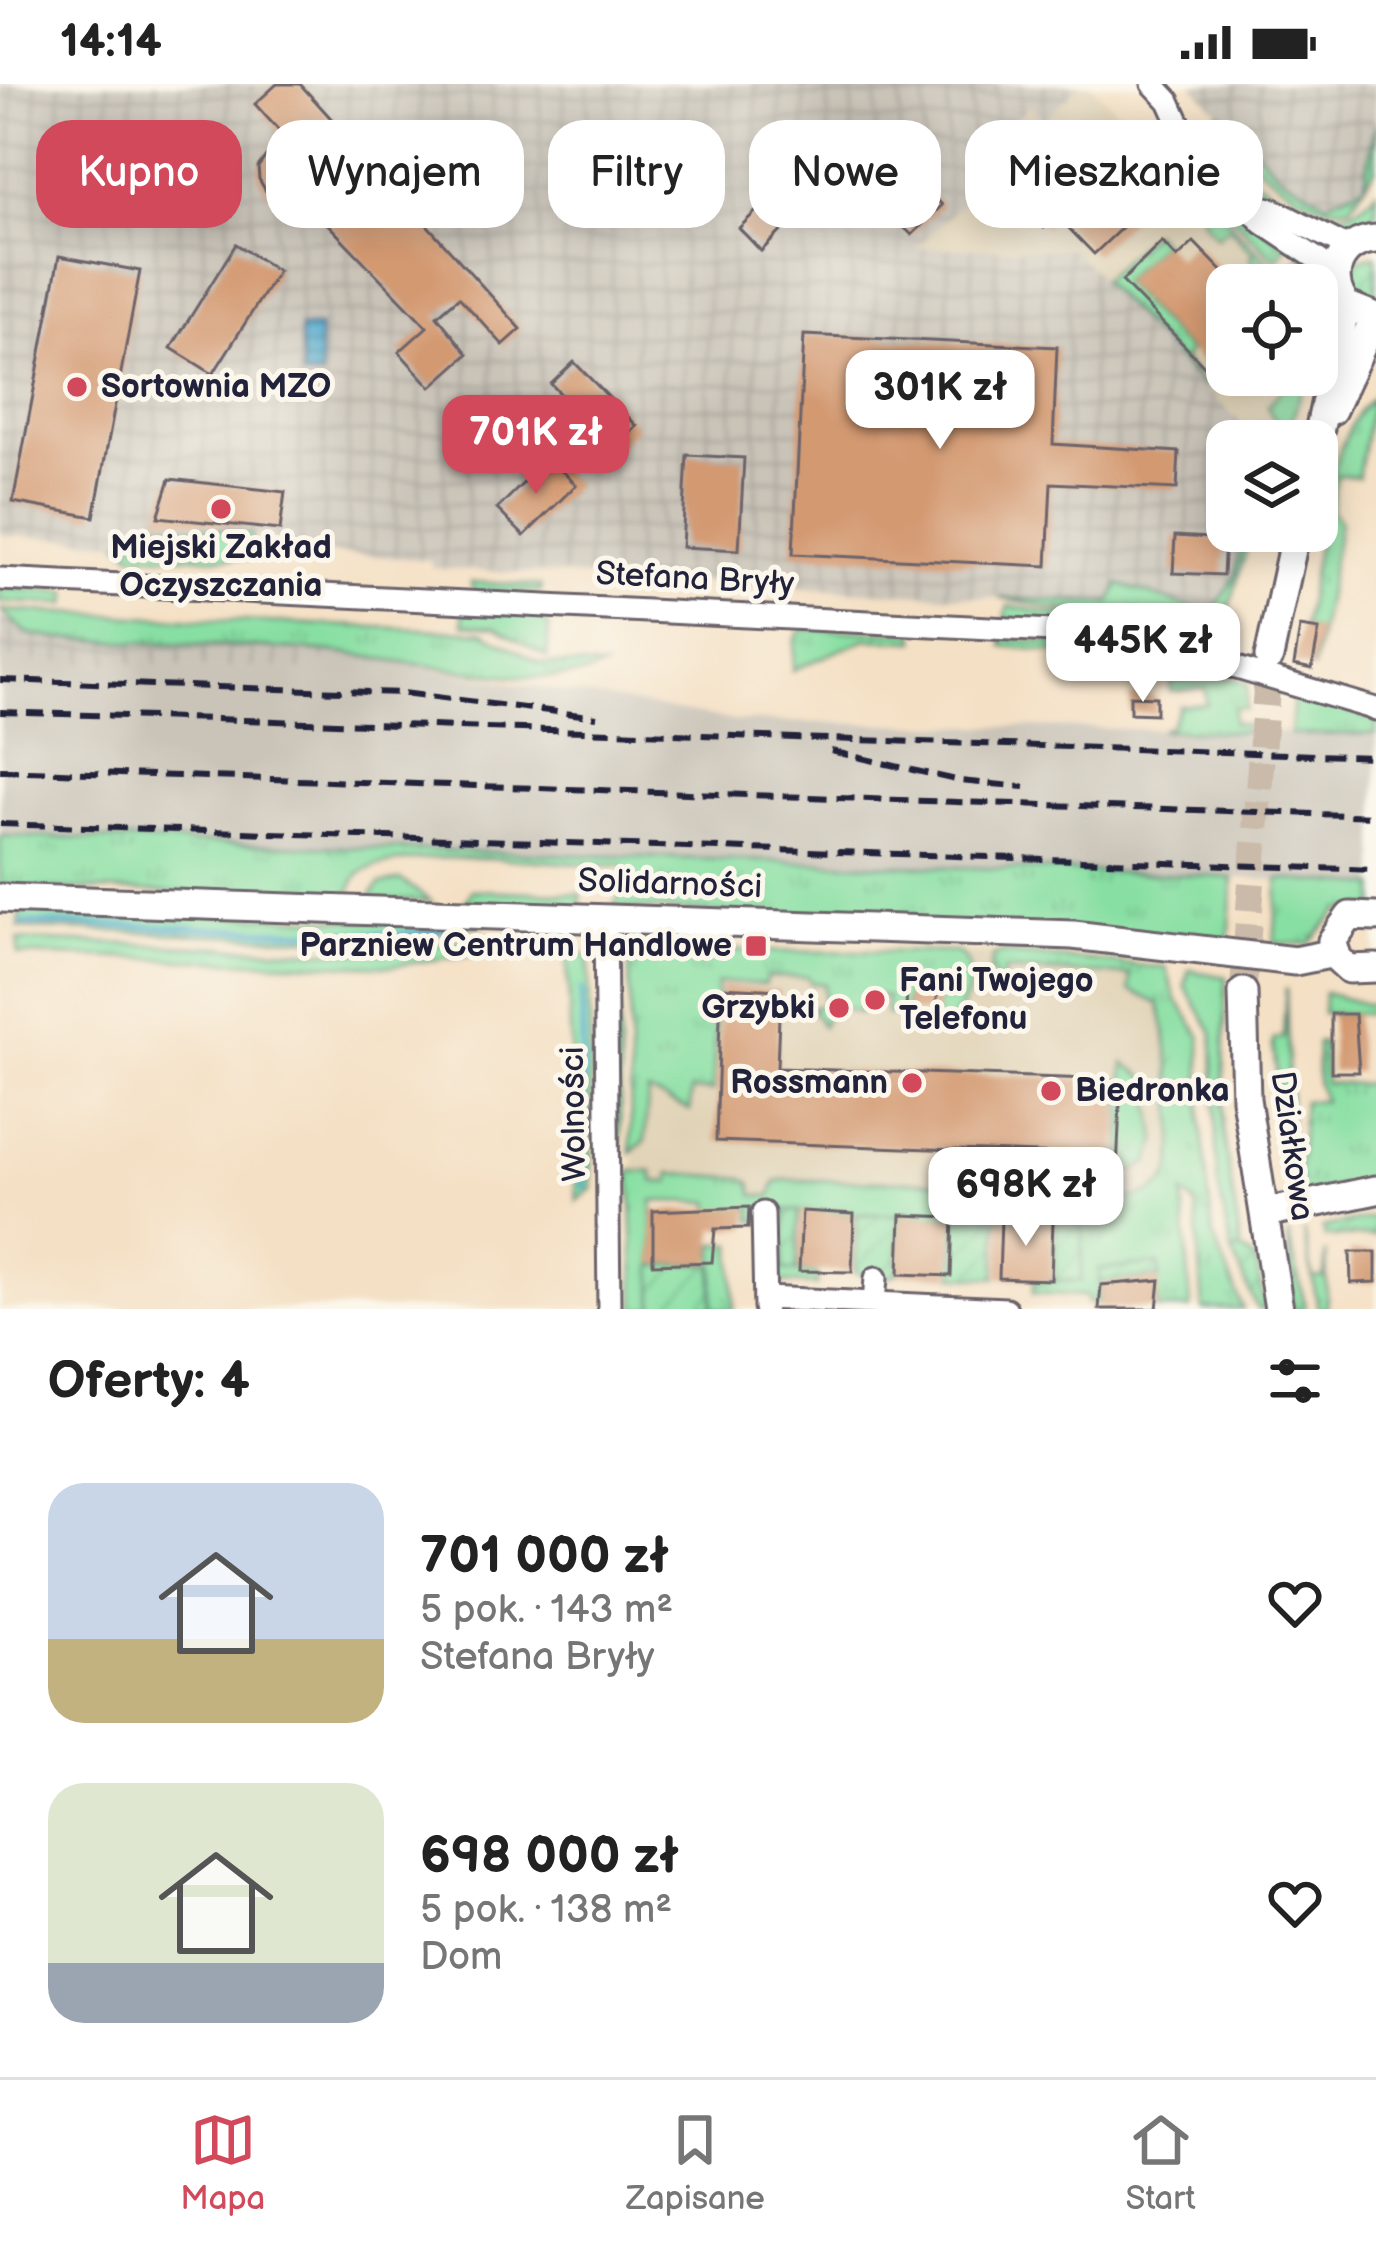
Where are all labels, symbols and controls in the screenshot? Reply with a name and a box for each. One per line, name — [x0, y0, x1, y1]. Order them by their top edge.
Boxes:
text: 14:14 — [60, 15, 162, 70]
chip: Kupno — [36, 120, 242, 228]
chip: Wynajem — [266, 120, 524, 228]
chip: Filtry — [548, 120, 725, 228]
chip: Nowe — [749, 120, 941, 228]
chip: Mieszkanie — [965, 120, 1263, 228]
map controls — [1206, 264, 1338, 552]
button: locate — [1206, 264, 1338, 396]
pin: 301K zł — [829, 350, 1051, 452]
text: 301K zł — [873, 365, 1007, 412]
place label: Sortownia MZO — [101, 367, 331, 407]
marker: Sortownia MZO — [64, 374, 90, 400]
pin: 701K zł — [425, 395, 647, 497]
text: 701K zł — [469, 410, 603, 457]
button: layers — [1206, 420, 1338, 552]
marker: Miejski Zakład Oczyszczania — [208, 496, 234, 522]
place label: Miejski Zakład Oczyszczania — [110, 528, 332, 606]
street label: Stefana Bryły — [595, 554, 795, 604]
pin: 445K zł — [1032, 603, 1254, 705]
text: 445K zł — [1073, 618, 1213, 665]
street label: Solidarności — [577, 861, 763, 907]
place label: Parzniew Centrum Handlowe — [300, 926, 732, 966]
marker: Parzniew Centrum Handlowe — [743, 933, 769, 959]
place label: Fani Twojego Telefonu — [899, 961, 1094, 1039]
marker: Fani Twojego Telefonu — [862, 987, 888, 1013]
place label: Grzybki — [702, 988, 815, 1028]
marker: Grzybki — [826, 995, 852, 1021]
street label: Wolności — [553, 1046, 595, 1182]
place label: Rossmann — [730, 1063, 888, 1103]
street label: Działkowa — [1262, 1069, 1322, 1223]
marker: Rossmann — [899, 1070, 925, 1096]
place label: Biedronka — [1075, 1071, 1230, 1111]
marker: Biedronka — [1038, 1078, 1064, 1104]
pin: 698K zł — [915, 1147, 1137, 1249]
text: 698K zł — [955, 1162, 1097, 1209]
icon: filters — [1262, 1348, 1328, 1414]
text: Oferty: 4 — [48, 1351, 250, 1412]
text: 701 000 zł — [420, 1526, 669, 1587]
icon: home — [144, 1531, 288, 1675]
icon: heart — [1262, 1570, 1328, 1636]
text: 5 pok. · 143 m² — [420, 1587, 673, 1634]
text: Stefana Bryły — [420, 1634, 655, 1681]
text: 698 000 zł — [420, 1826, 679, 1887]
icon: home — [144, 1831, 288, 1975]
icon: heart — [1262, 1870, 1328, 1936]
text: 5 pok. · 138 m² — [420, 1887, 672, 1934]
text: Dom — [420, 1934, 502, 1981]
tab: Mapa — [180, 2107, 265, 2219]
tab: Zapisane — [626, 2107, 765, 2219]
tab: Start — [1125, 2107, 1196, 2219]

